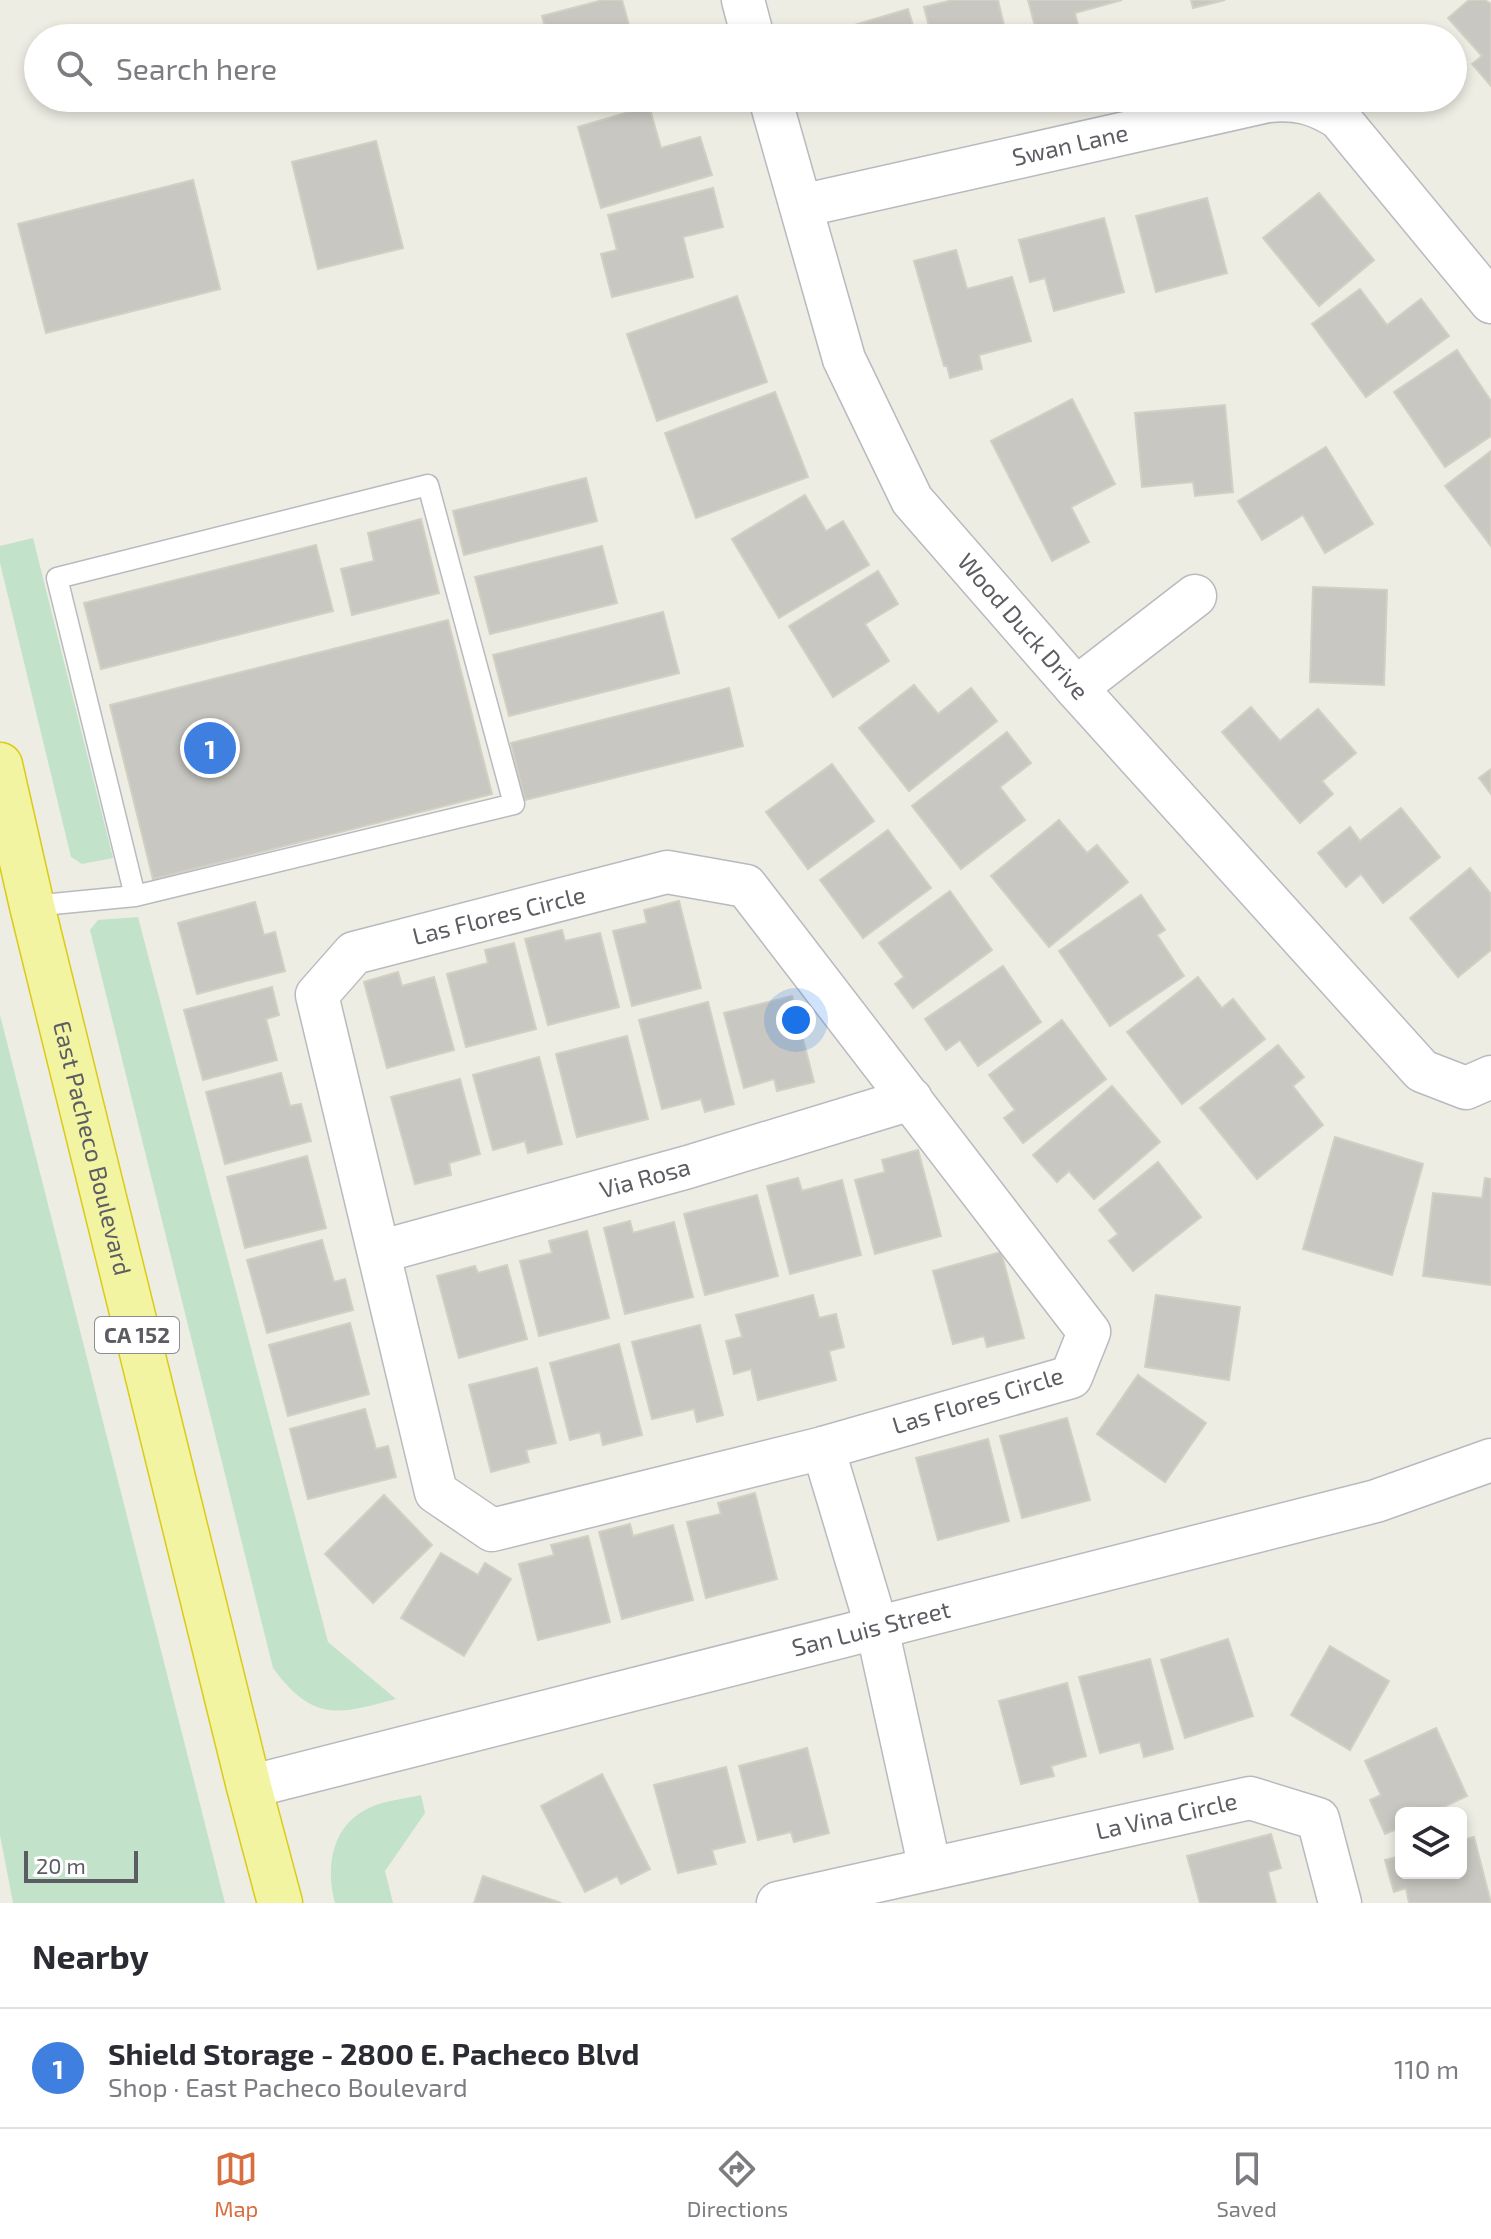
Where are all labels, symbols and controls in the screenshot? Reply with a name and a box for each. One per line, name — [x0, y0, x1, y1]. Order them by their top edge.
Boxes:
search box — [24, 24, 1467, 112]
icon: search — [52, 46, 96, 90]
text: Search here — [116, 50, 277, 86]
street label: Swan Lane — [1009, 117, 1131, 171]
street label: Wood Duck Drive — [952, 547, 1095, 705]
pin: 1 — [184, 718, 236, 778]
street label: Las Flores Circle — [409, 879, 588, 950]
your location — [776, 1000, 816, 1040]
street label: East Pacheco Boulevard — [48, 1018, 138, 1278]
street label: Via Rosa — [596, 1151, 693, 1204]
road number: CA 152 — [95, 1317, 179, 1353]
street label: Las Flores Circle — [889, 1360, 1067, 1439]
street label: San Luis Street — [789, 1594, 953, 1662]
street label: La Vina Circle — [1093, 1785, 1240, 1845]
map controls — [1395, 1807, 1467, 1879]
button: layers — [1395, 1807, 1467, 1879]
scale bar — [24, 1847, 138, 1883]
text: 20 m — [36, 1852, 86, 1878]
text: Nearby — [32, 1935, 149, 1976]
text: Shield Storage - 2800 E. Pacheco Blvd — [108, 2035, 639, 2071]
text: 1 — [52, 2053, 64, 2084]
text: 110 m — [1394, 2053, 1459, 2084]
text: Shop · East Pacheco Boulevard — [108, 2071, 468, 2102]
tab: Map — [214, 2147, 258, 2221]
tab: Directions — [687, 2147, 788, 2221]
tab: Saved — [1216, 2147, 1277, 2221]

